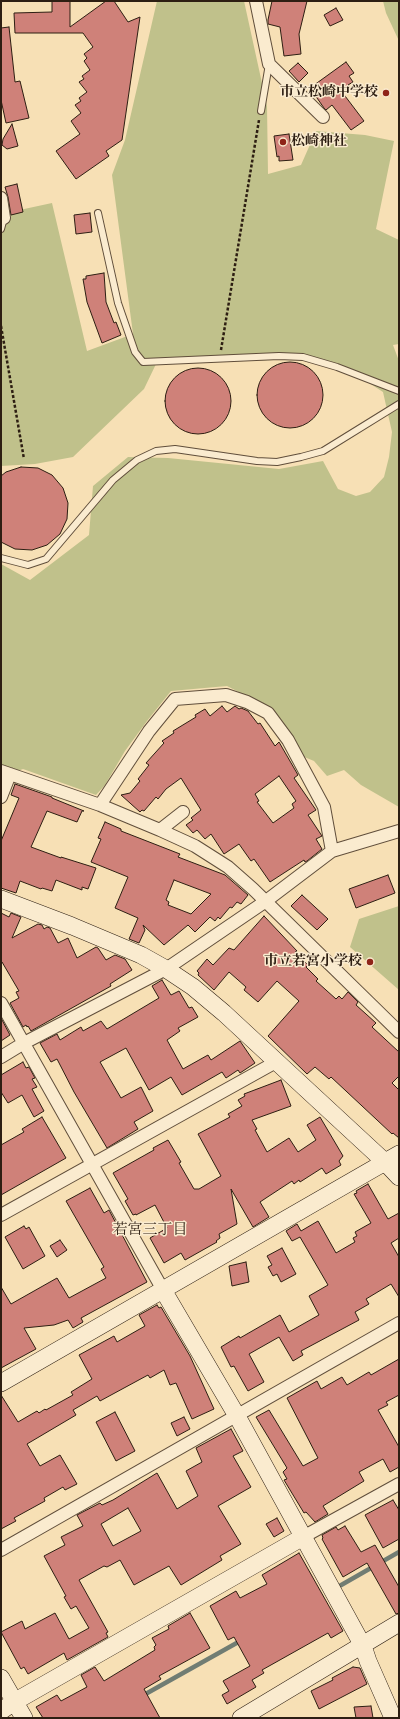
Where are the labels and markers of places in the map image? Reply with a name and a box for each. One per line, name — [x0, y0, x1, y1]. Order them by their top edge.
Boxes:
place label: 市立松崎中学校 — [280, 85, 378, 101]
marker: 市立松崎中学校 — [381, 88, 391, 98]
place label: 松崎神社 — [291, 134, 347, 150]
marker: 松崎神社 — [278, 137, 288, 147]
place label: 市立若宮小学校 — [264, 954, 362, 970]
marker: 市立若宮小学校 — [365, 957, 375, 967]

